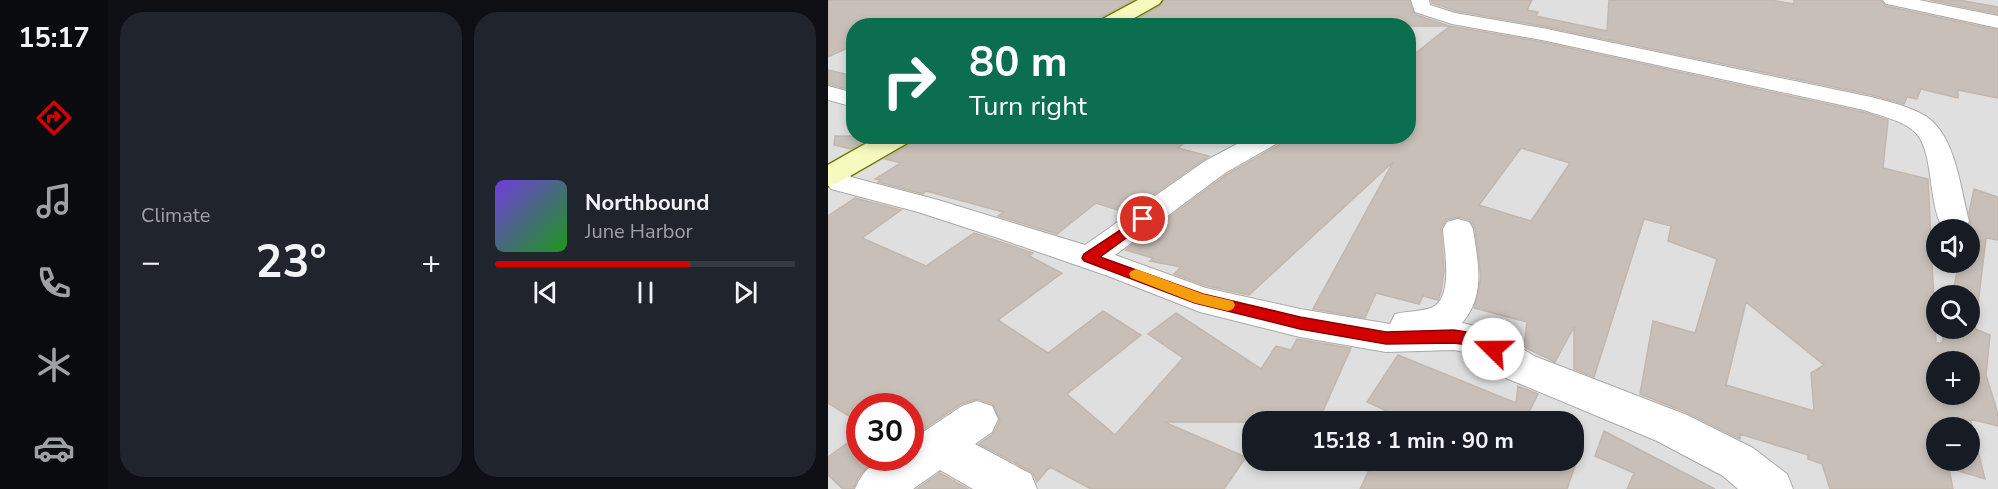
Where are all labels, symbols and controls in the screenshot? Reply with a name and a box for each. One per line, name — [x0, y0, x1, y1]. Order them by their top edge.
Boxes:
text: 15:17 — [18, 20, 90, 57]
text: 80 m — [969, 34, 1068, 91]
icon: right — [870, 42, 948, 120]
text: Turn right — [969, 88, 1087, 125]
icon: directions — [33, 97, 75, 139]
icon: music — [33, 180, 75, 222]
text: Northbound — [585, 188, 709, 218]
pin — [1117, 193, 1168, 244]
text: Climate — [141, 202, 210, 229]
icon: arrive — [1126, 202, 1159, 235]
text: June Harbor — [585, 218, 693, 245]
map controls — [1926, 219, 1980, 471]
button: sound — [1926, 219, 1980, 273]
text: 23° — [255, 232, 327, 293]
text: − — [141, 240, 161, 285]
text: + — [421, 240, 441, 285]
icon: phone — [33, 262, 75, 304]
icon: previous — [529, 276, 562, 309]
icon: pause — [629, 276, 662, 309]
icon: next — [729, 276, 762, 309]
button: search — [1926, 285, 1980, 339]
position arrow — [1461, 317, 1525, 381]
icon: climate — [33, 344, 75, 386]
button: + — [1926, 351, 1980, 405]
speed limit sign: 30 — [846, 393, 924, 471]
button: − — [1926, 417, 1980, 471]
text: 15:18 · 1 min · 90 m — [1312, 426, 1514, 456]
icon: car — [33, 427, 75, 469]

